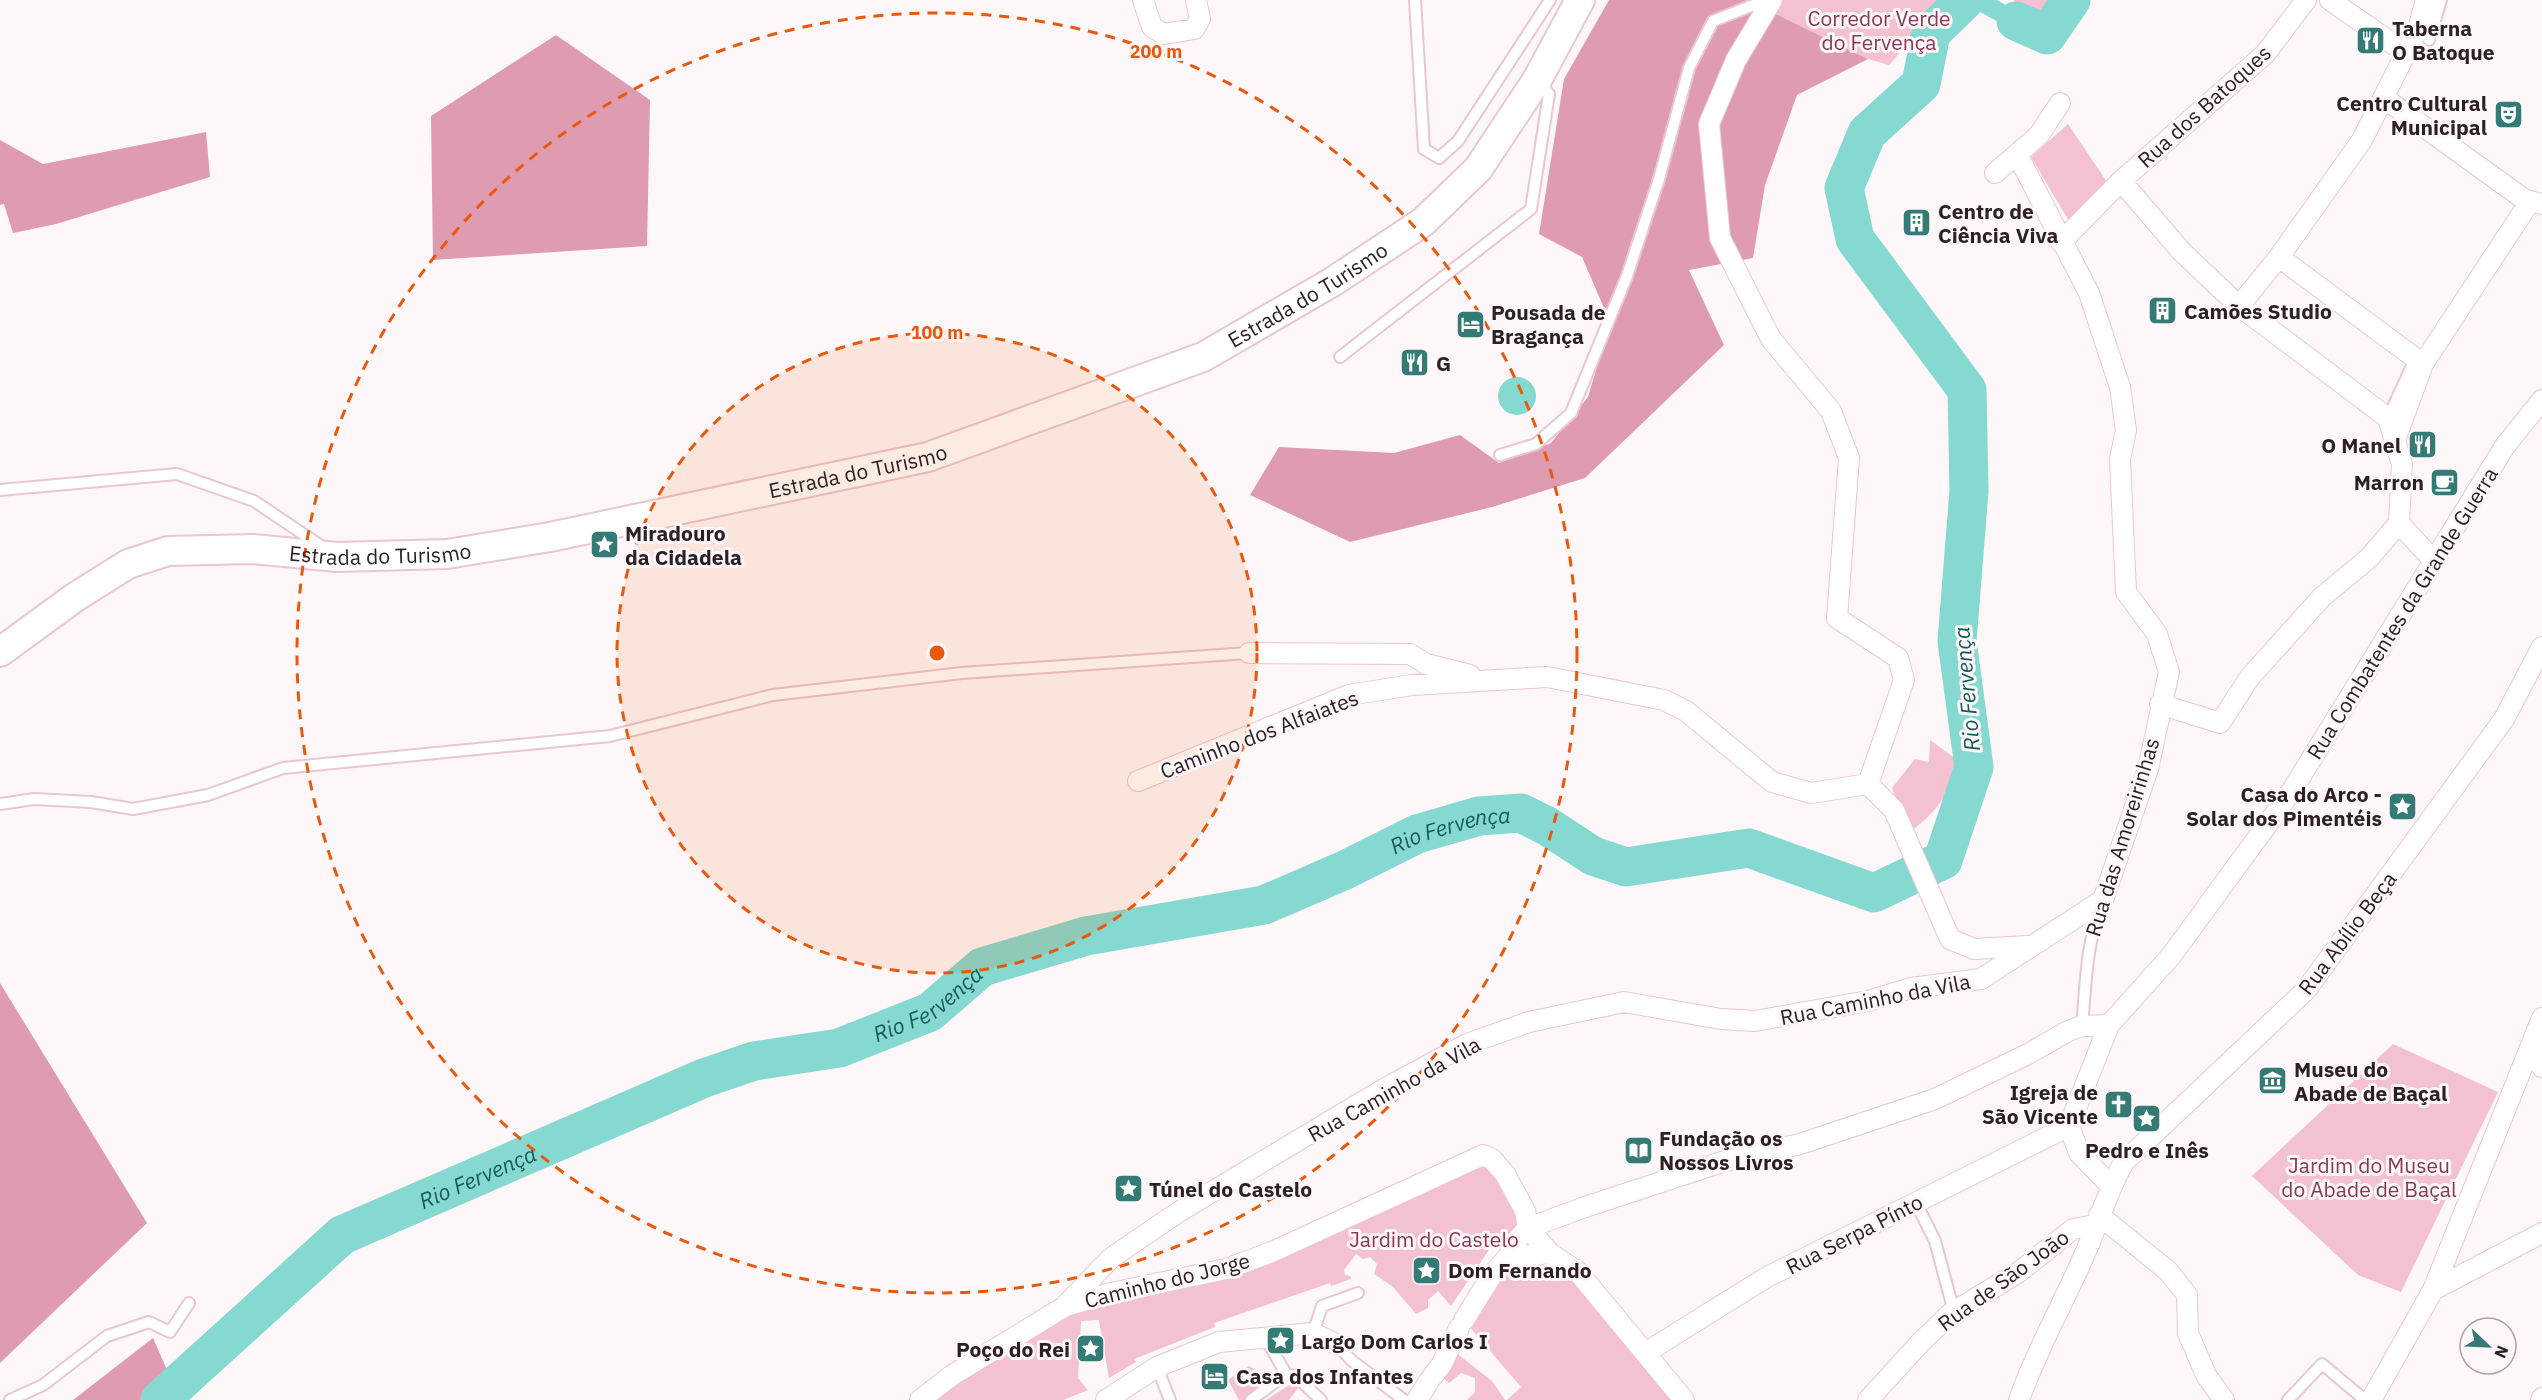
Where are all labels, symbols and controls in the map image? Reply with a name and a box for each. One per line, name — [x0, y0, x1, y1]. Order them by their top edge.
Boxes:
park label: Corredor Verde do Fervença — [1807, 4, 1951, 56]
place label: Taberna O Batoque — [2392, 14, 2495, 66]
restaurant icon: Taberna O Batoque — [2355, 24, 2387, 56]
street label: Rua dos Batoques — [2131, 39, 2277, 173]
text: 200 m — [1130, 40, 1182, 63]
place label: Centro Cultural Municipal — [2336, 89, 2487, 141]
theatre icon: Centro Cultural Municipal — [2492, 99, 2524, 131]
place label: Centro de Ciência Viva — [1938, 197, 2059, 249]
building icon: Centro de Ciência Viva — [1901, 207, 1933, 239]
street label: Estrada do Turismo — [1222, 235, 1393, 354]
building icon: Camões Studio — [2147, 295, 2179, 327]
place label: Camões Studio — [2184, 297, 2332, 325]
place label: Pousada de Bragança — [1491, 298, 1606, 350]
hotel icon: Pousada de Bragança — [1454, 308, 1486, 340]
text: 100 m — [911, 321, 963, 344]
restaurant icon: G — [1399, 347, 1431, 379]
place label: G — [1436, 349, 1451, 377]
restaurant icon: O Manel — [2406, 429, 2438, 461]
place label: O Manel — [2321, 431, 2401, 459]
street label: Estrada do Turismo — [766, 437, 951, 504]
street label: Rua Combatentes da Grande Guerra — [2300, 462, 2504, 764]
cafe icon: Marron — [2429, 466, 2461, 498]
place label: Marron — [2354, 468, 2424, 496]
place label: Miradouro da Cidadela — [625, 519, 742, 571]
place icon: Miradouro da Cidadela — [588, 529, 620, 561]
street label: Estrada do Turismo — [288, 536, 473, 571]
water label: Rio Fervença — [1946, 625, 1986, 753]
centre of rings — [927, 643, 947, 663]
street label: Caminho dos Alfaiates — [1156, 683, 1362, 785]
street label: Rua das Amoreirinhas — [2078, 734, 2166, 940]
place label: Casa do Arco - Solar dos Pimentéis — [2186, 780, 2382, 832]
place icon: Casa do Arco - Solar dos Pimentéis — [2387, 790, 2419, 822]
water label: Rio Fervença — [1384, 799, 1511, 860]
street label: Rua Abílio Beça — [2292, 866, 2402, 1000]
water label: Rio Fervença — [868, 959, 988, 1048]
street label: Rua Caminho da Vila — [1777, 967, 1973, 1031]
street label: Rua Caminho da Vila — [1303, 1030, 1485, 1148]
place label: Museu do Abade de Baçal — [2294, 1055, 2447, 1107]
museum icon: Museu do Abade de Baçal — [2257, 1065, 2289, 1097]
place label: Igreja de São Vicente — [1982, 1078, 2098, 1130]
church icon: Igreja de São Vicente — [2103, 1088, 2135, 1120]
place icon: Pedro e Inês — [2131, 1103, 2163, 1135]
place label: Fundação os Nossos Livros — [1659, 1124, 1794, 1176]
library icon: Fundação os Nossos Livros — [1622, 1134, 1654, 1166]
place label: Pedro e Inês — [2085, 1136, 2209, 1164]
water label: Rio Fervença — [414, 1138, 540, 1215]
park label: Jardim do Museu do Abade de Baçal — [2281, 1151, 2457, 1203]
place icon: Túnel do Castelo — [1112, 1173, 1144, 1205]
place label: Túnel do Castelo — [1149, 1175, 1312, 1203]
street label: Rua Serpa Pínto — [1781, 1187, 1927, 1281]
street label: Rua de São João — [1932, 1223, 2074, 1337]
park label: Jardim do Castelo — [1349, 1225, 1519, 1253]
street label: Caminho do Jorge — [1081, 1246, 1253, 1314]
place icon: Dom Fernando — [1411, 1254, 1443, 1286]
place label: Dom Fernando — [1448, 1256, 1592, 1284]
north arrow — [2458, 1316, 2518, 1376]
place icon: Largo Dom Carlos I — [1264, 1325, 1296, 1357]
place label: Largo Dom Carlos I — [1301, 1327, 1488, 1355]
place icon: Poço do Rei — [1075, 1333, 1107, 1365]
place label: Poço do Rei — [956, 1335, 1070, 1363]
text: N — [2490, 1343, 2513, 1361]
hotel icon: Casa dos Infantes — [1199, 1360, 1231, 1392]
place label: Casa dos Infantes — [1236, 1362, 1413, 1390]

